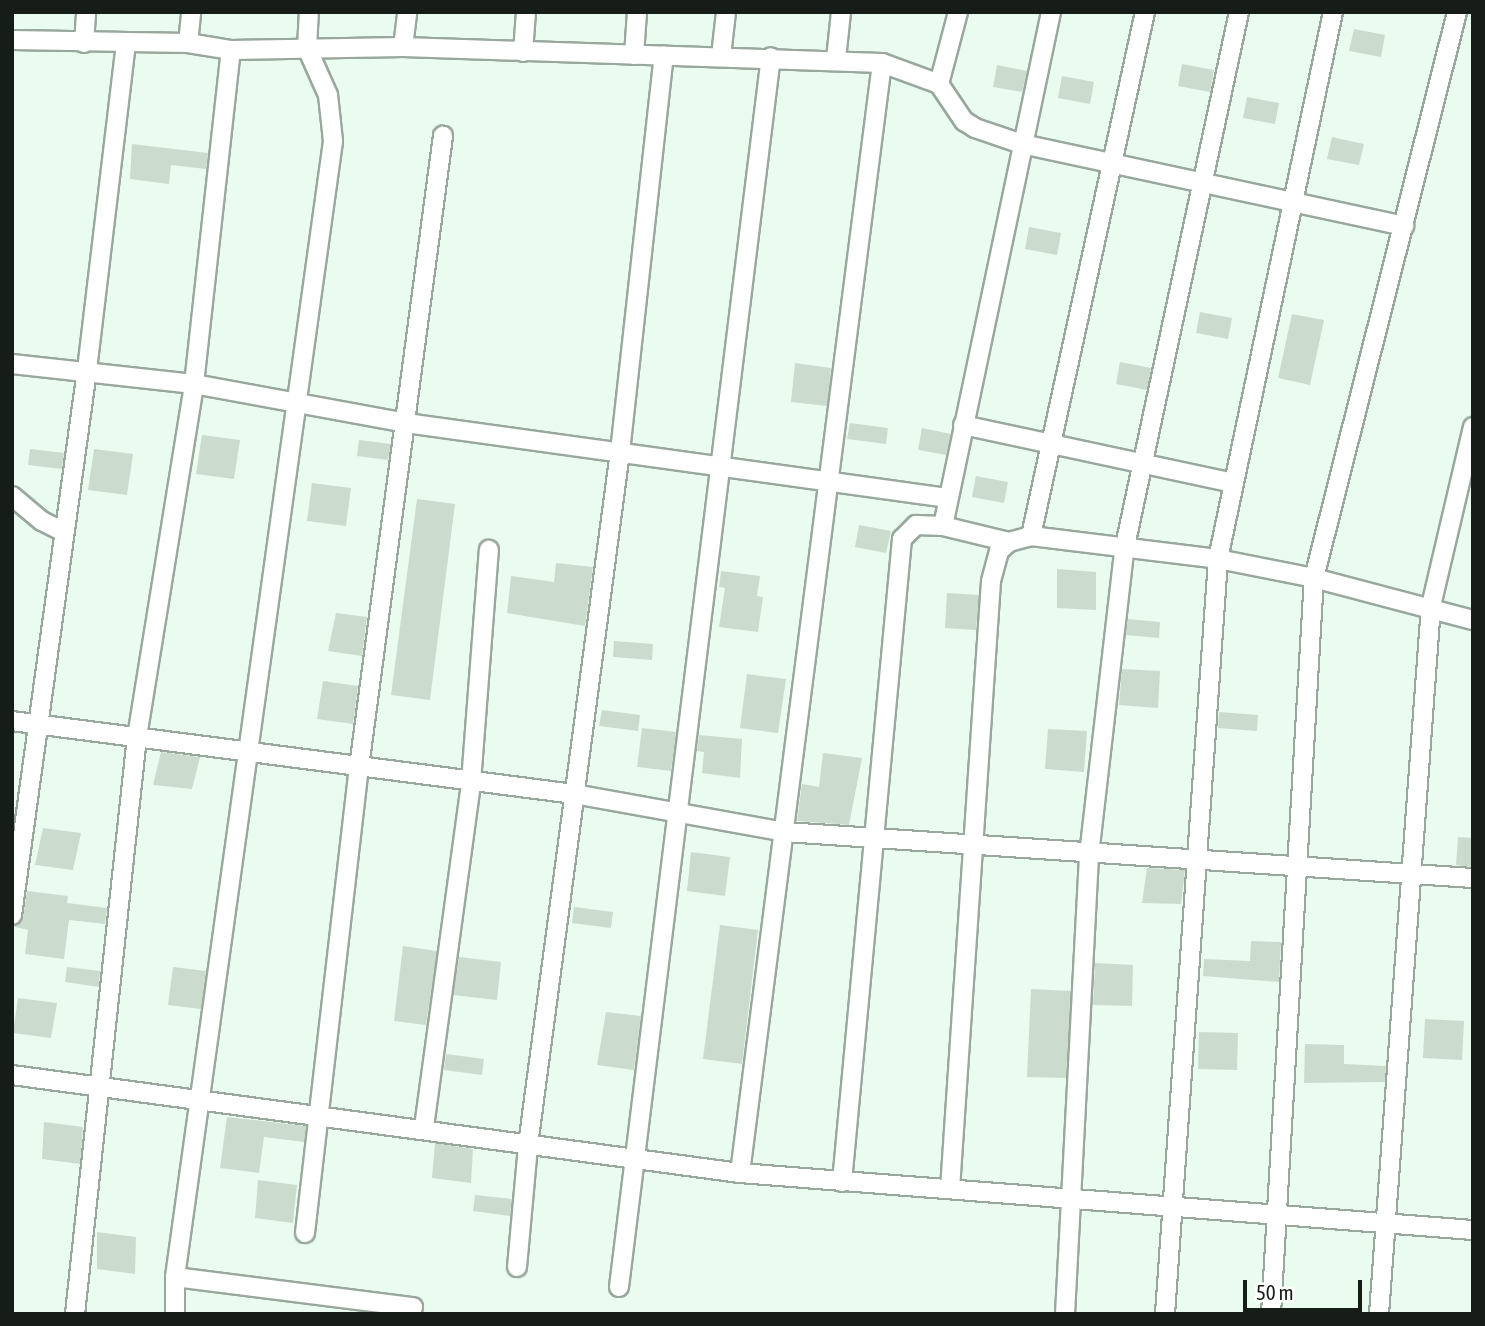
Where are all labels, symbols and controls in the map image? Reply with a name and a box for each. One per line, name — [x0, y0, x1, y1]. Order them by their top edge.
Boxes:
scale bar — [1247, 1266, 1366, 1310]
text: 50 m — [1256, 1280, 1294, 1304]

